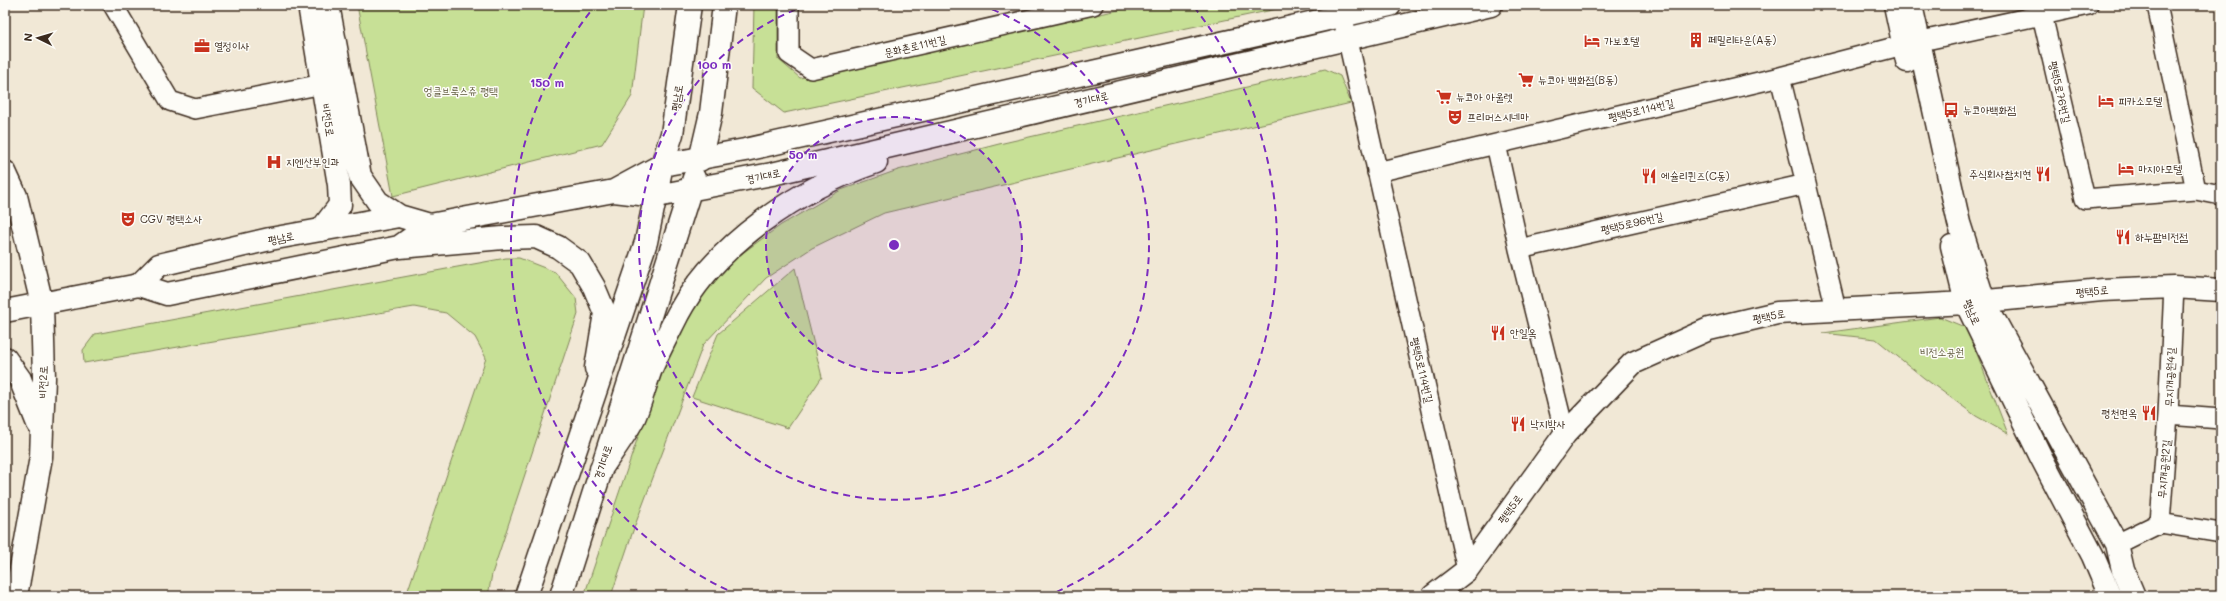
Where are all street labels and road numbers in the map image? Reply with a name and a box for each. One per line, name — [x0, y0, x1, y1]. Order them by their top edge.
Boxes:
street label: 문화촌로11번길 — [883, 31, 947, 60]
street label: 평택5로76번길 — [2046, 59, 2075, 125]
street label: 평남로 — [667, 84, 686, 112]
street label: 경기대로 — [1072, 87, 1110, 110]
street label: 평택5로114번길 — [1607, 95, 1675, 124]
street label: 비전5로 — [319, 102, 339, 138]
street label: 경기대로 — [744, 164, 782, 187]
street label: 평택5로96번길 — [1599, 208, 1665, 237]
street label: 평남로 — [266, 228, 296, 247]
street label: 평택5로 — [2075, 282, 2109, 299]
street label: 평남로 — [1960, 297, 1985, 327]
street label: 평택5로 — [1751, 305, 1787, 326]
street label: 평택5로114번길 — [1408, 336, 1437, 404]
street label: 무지개공원4길 — [2161, 347, 2178, 407]
street label: 비전2로 — [35, 365, 50, 398]
street label: 무지개공원2길 — [2153, 439, 2174, 499]
street label: 경기대로 — [590, 443, 615, 481]
street label: 평택5로 — [1494, 491, 1525, 526]

